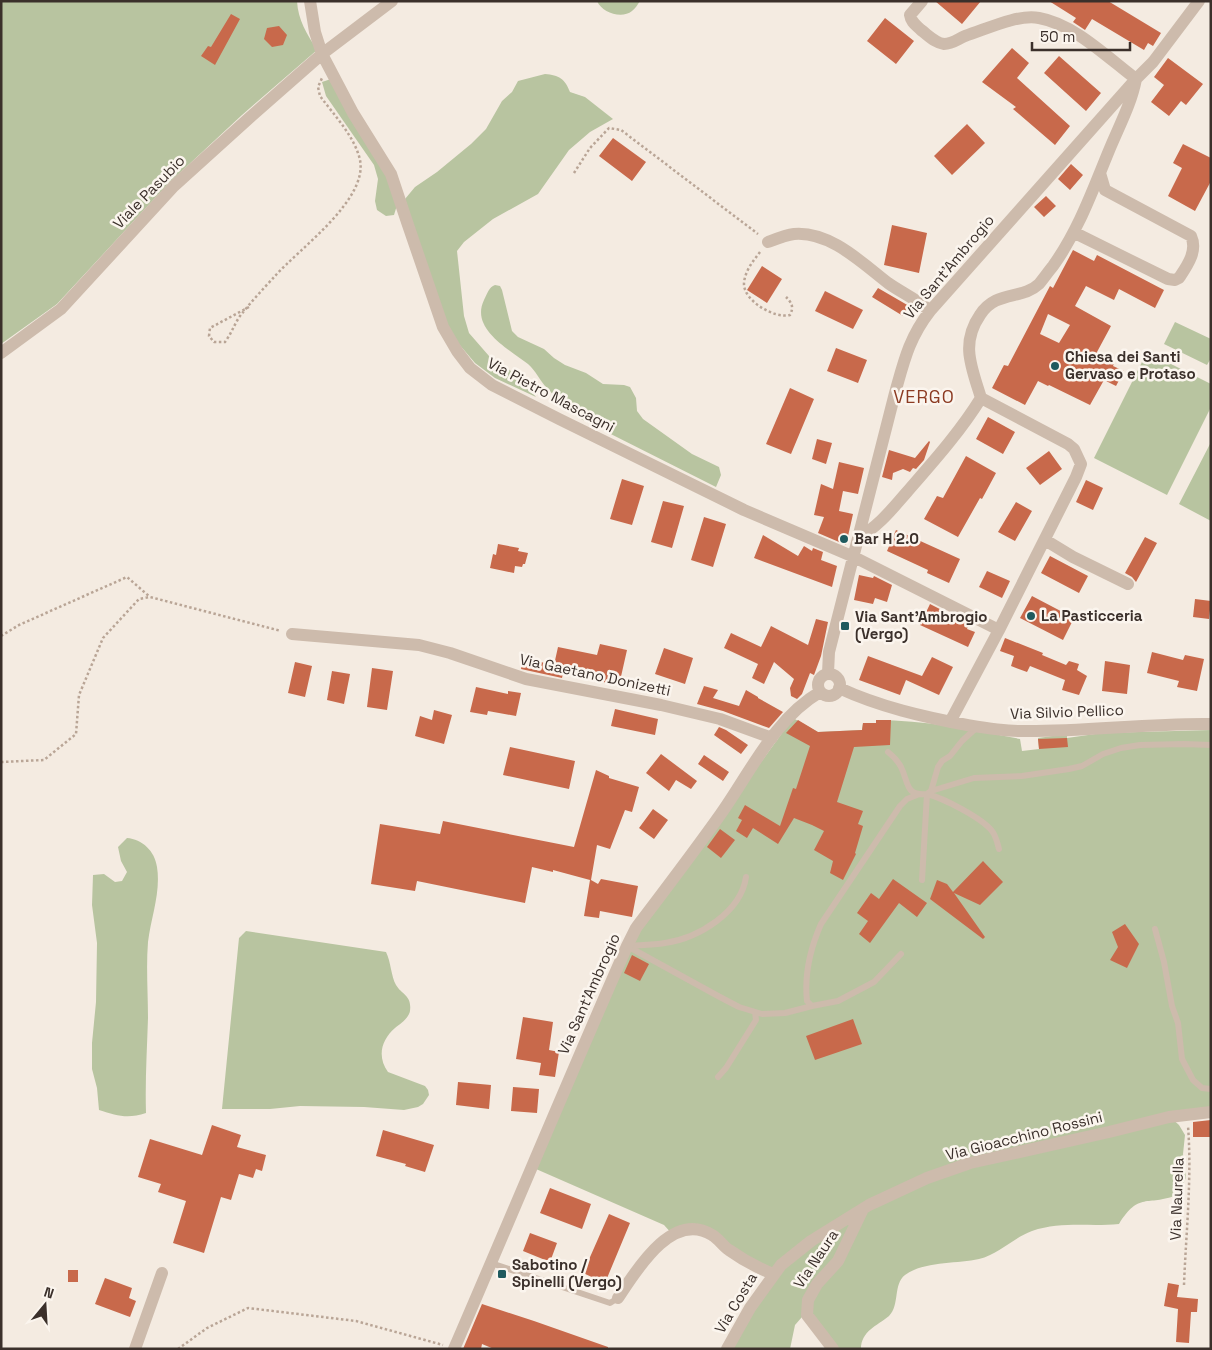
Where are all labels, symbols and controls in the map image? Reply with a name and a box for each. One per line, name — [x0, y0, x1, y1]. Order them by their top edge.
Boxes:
scale bar — [1032, 20, 1130, 52]
text: 50 m — [1040, 27, 1075, 46]
street label: Viale Pasubio — [109, 151, 189, 232]
street label: Via Sant'Ambrogio — [899, 210, 998, 323]
place label: Chiesa dei Santi Gervaso e Protaso — [1065, 347, 1196, 383]
street label: Via Pietro Mascagni — [484, 353, 618, 436]
marker: Chiesa dei Santi Gervaso e Protaso — [1049, 360, 1061, 372]
district label: VERGO — [893, 385, 955, 408]
place label: Bar H 2.0 — [854, 529, 919, 548]
marker: Bar H 2.0 — [838, 533, 850, 545]
place label: La Pasticceria — [1041, 606, 1143, 625]
place label: Via Sant'Ambrogio (Vergo) — [855, 607, 987, 643]
marker: La Pasticceria — [1025, 610, 1037, 622]
marker: Via Sant'Ambrogio (Vergo) — [839, 620, 851, 632]
street label: Via Gaetano Donizetti — [518, 649, 672, 700]
street label: Via Silvio Pellico — [1010, 700, 1124, 723]
street label: Via Sant'Ambrogio — [553, 930, 624, 1057]
street label: Via Gioacchino Rossini — [944, 1107, 1104, 1164]
street label: Via Naurella — [1166, 1157, 1187, 1241]
street label: Via Naura — [789, 1225, 842, 1292]
place label: Sabotino / Spinelli (Vergo) — [512, 1255, 622, 1291]
marker: Sabotino / Spinelli (Vergo) — [496, 1268, 508, 1280]
street label: Via Costa — [710, 1269, 761, 1337]
north arrow — [20, 1280, 70, 1330]
text: N — [42, 1283, 56, 1303]

